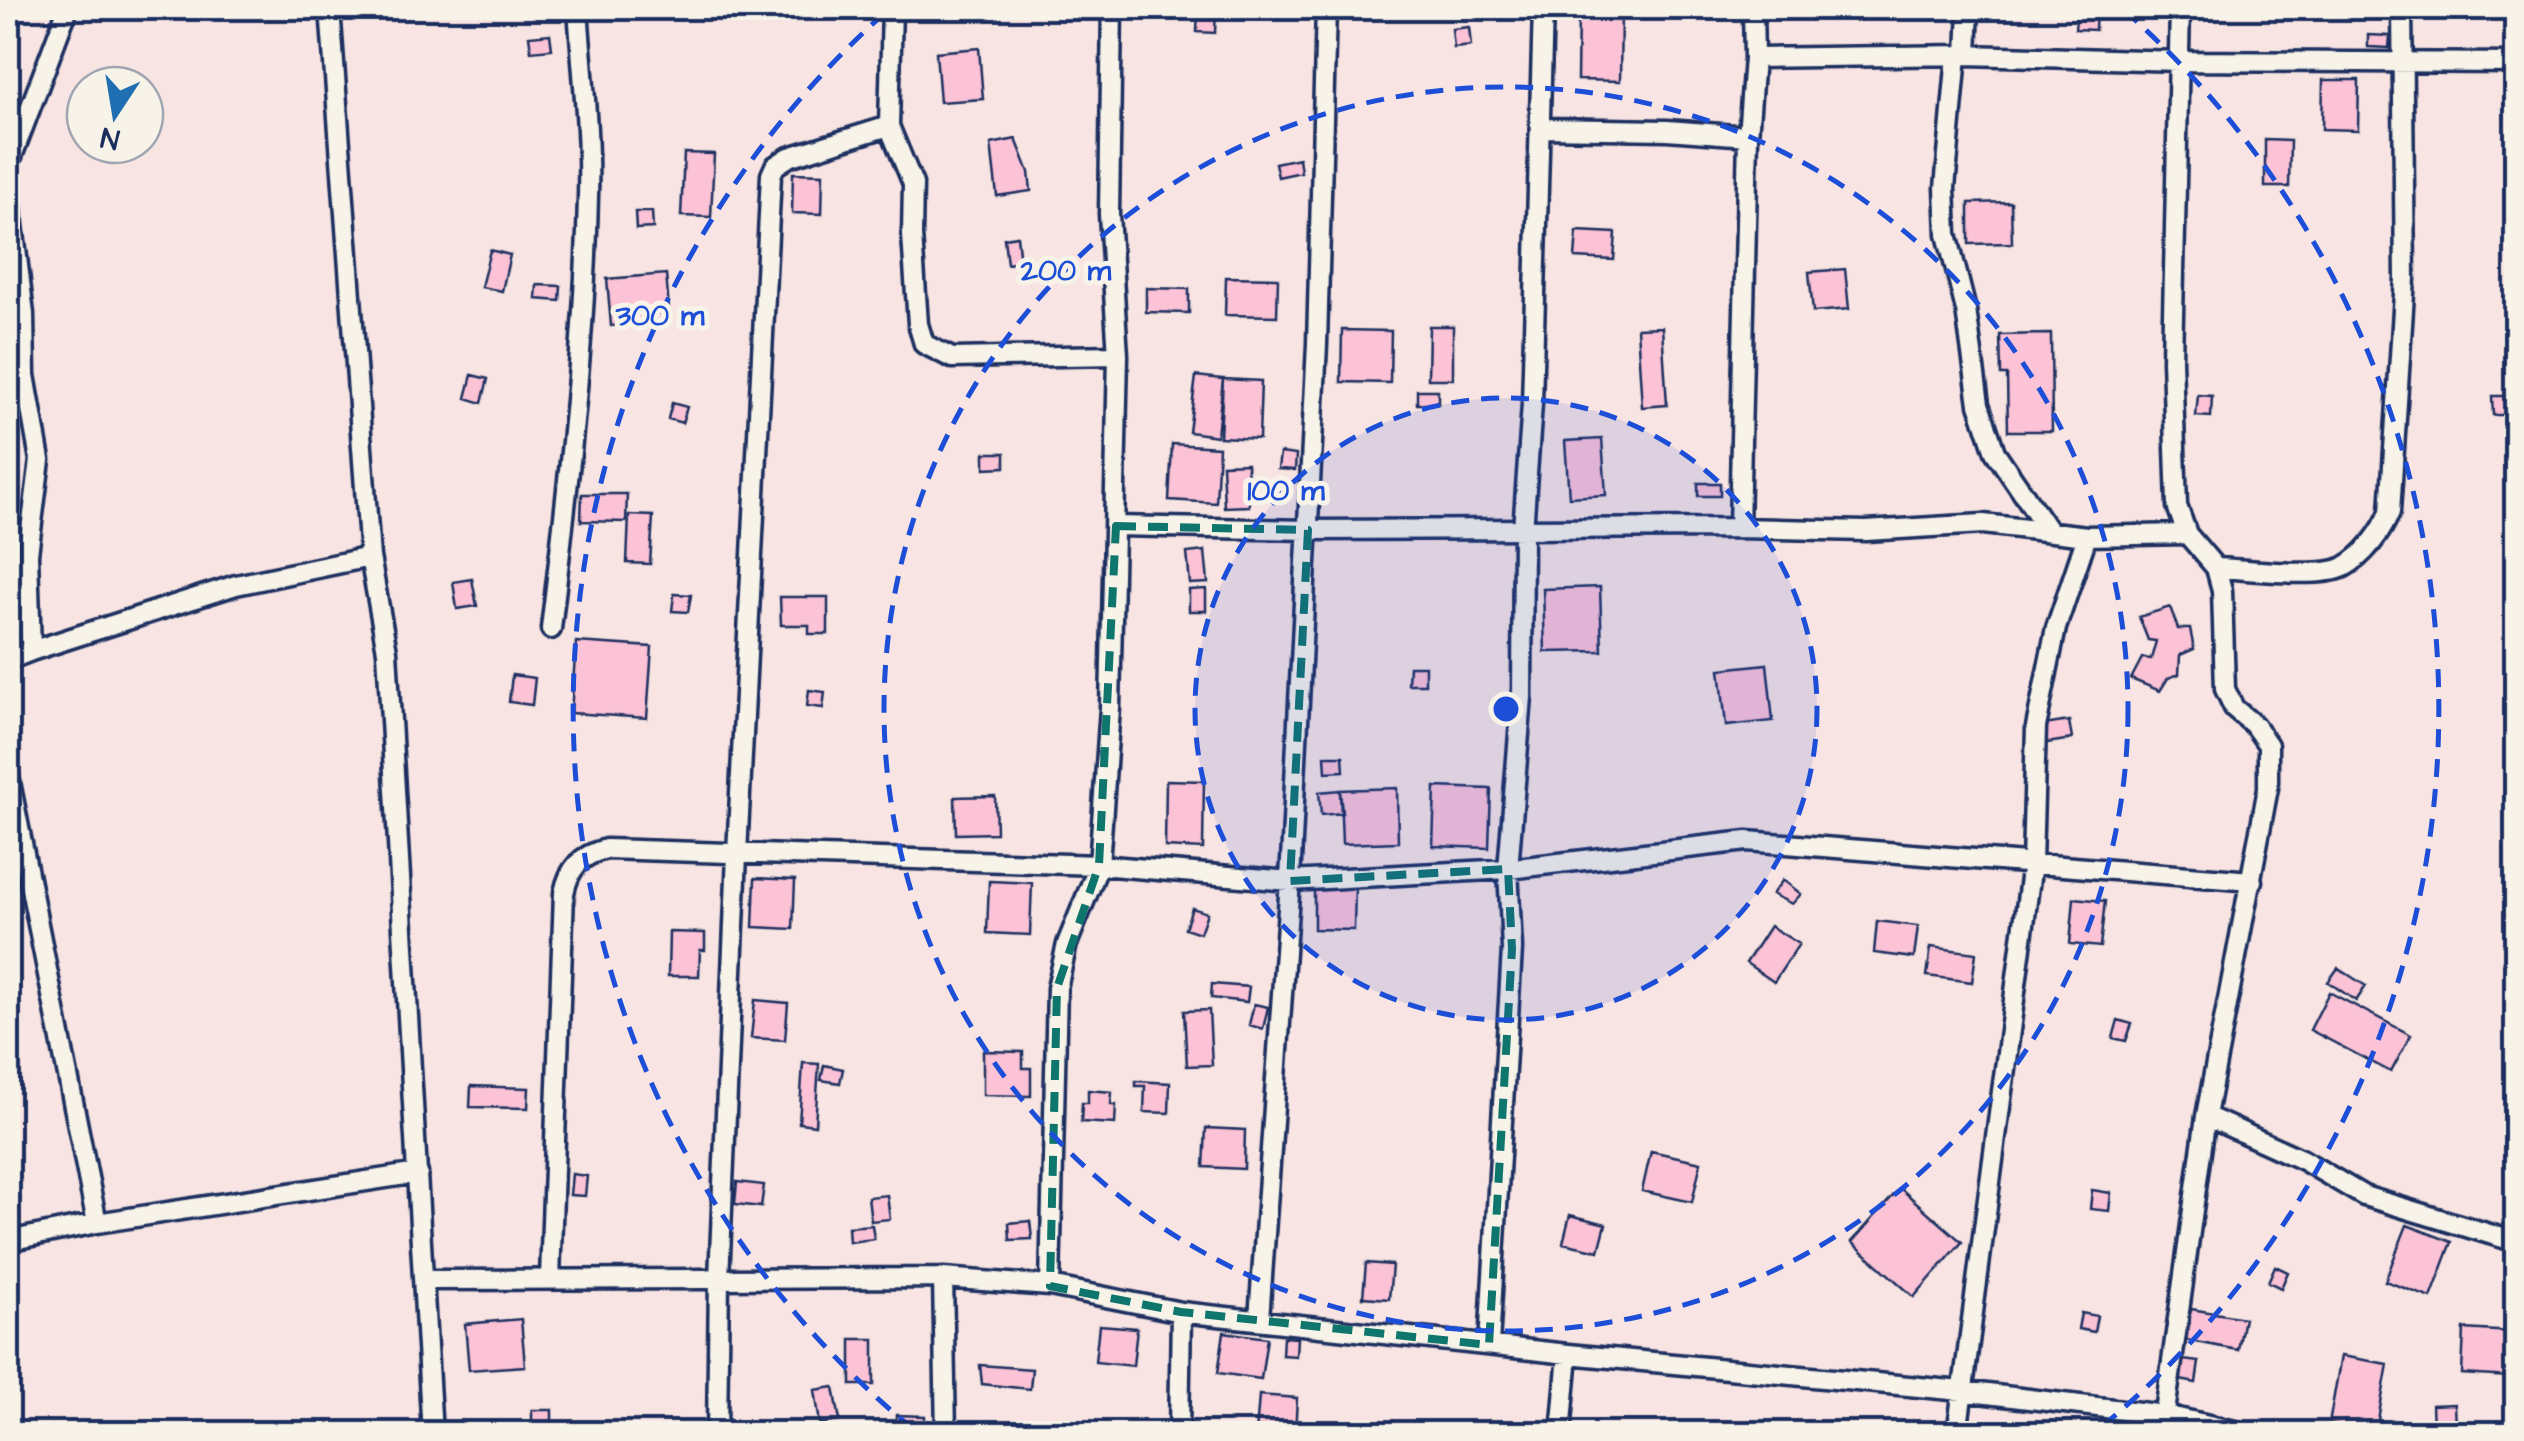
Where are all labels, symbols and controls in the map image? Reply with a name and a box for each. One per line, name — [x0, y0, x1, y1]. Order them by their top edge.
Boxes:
north arrow — [65, 65, 165, 165]
text: N — [97, 117, 123, 159]
text: 200 m — [1020, 250, 1112, 292]
text: 300 m — [615, 295, 705, 337]
text: 100 m — [1247, 470, 1325, 512]
centre of rings — [1488, 691, 1524, 727]

